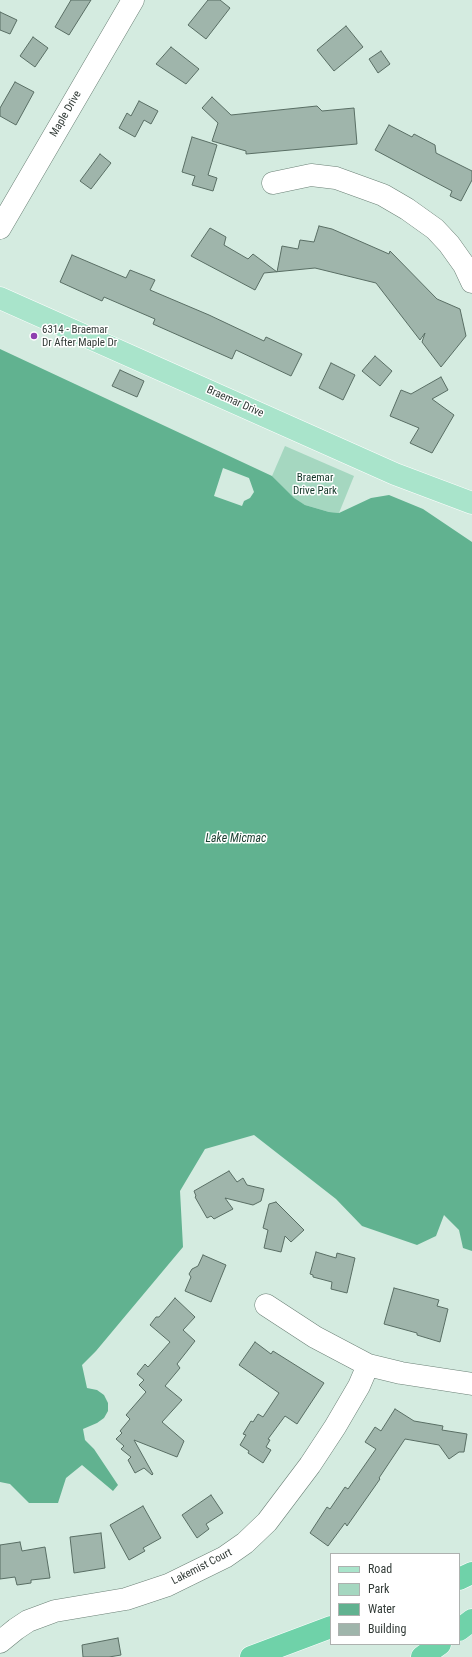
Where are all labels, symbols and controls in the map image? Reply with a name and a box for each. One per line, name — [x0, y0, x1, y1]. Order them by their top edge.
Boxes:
street label: Maple Drive — [47, 89, 85, 139]
place label: 6314 - Braemar Dr After Maple Dr — [42, 323, 117, 349]
marker: 6314 - Braemar Dr After Maple Dr — [29, 331, 39, 341]
street label: Braemar Drive — [204, 384, 266, 420]
park label: Braemar Drive Park — [293, 471, 337, 497]
water label: Lake Micmac — [206, 832, 266, 846]
street label: Lakemist Court — [170, 1546, 234, 1588]
legend — [330, 1553, 460, 1645]
text: Road — [368, 1562, 392, 1576]
text: Park — [368, 1582, 389, 1596]
text: Water — [368, 1602, 396, 1616]
text: Building — [368, 1622, 406, 1636]

